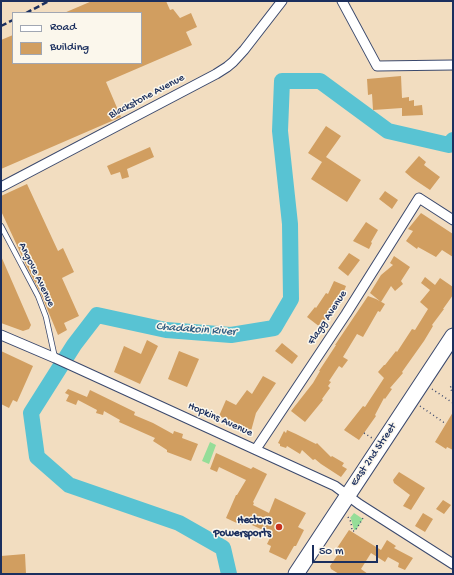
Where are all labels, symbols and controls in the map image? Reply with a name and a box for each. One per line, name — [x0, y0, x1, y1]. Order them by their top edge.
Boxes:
legend — [12, 12, 142, 64]
text: Road — [50, 21, 76, 35]
text: Building — [50, 41, 89, 55]
street label: Blackstone Avenue — [107, 72, 187, 122]
street label: Angove Avenue — [15, 241, 57, 309]
street label: Flagg Avenue — [305, 288, 351, 348]
water label: Chadakoin River — [155, 320, 237, 340]
street label: Hopkins Avenue — [186, 400, 254, 440]
street label: East 2nd Street — [348, 421, 400, 489]
place label: Hectors Powersports — [214, 514, 271, 540]
marker: Hectors Powersports — [274, 522, 284, 532]
scale bar — [314, 537, 380, 563]
text: 50 m — [319, 545, 344, 559]

